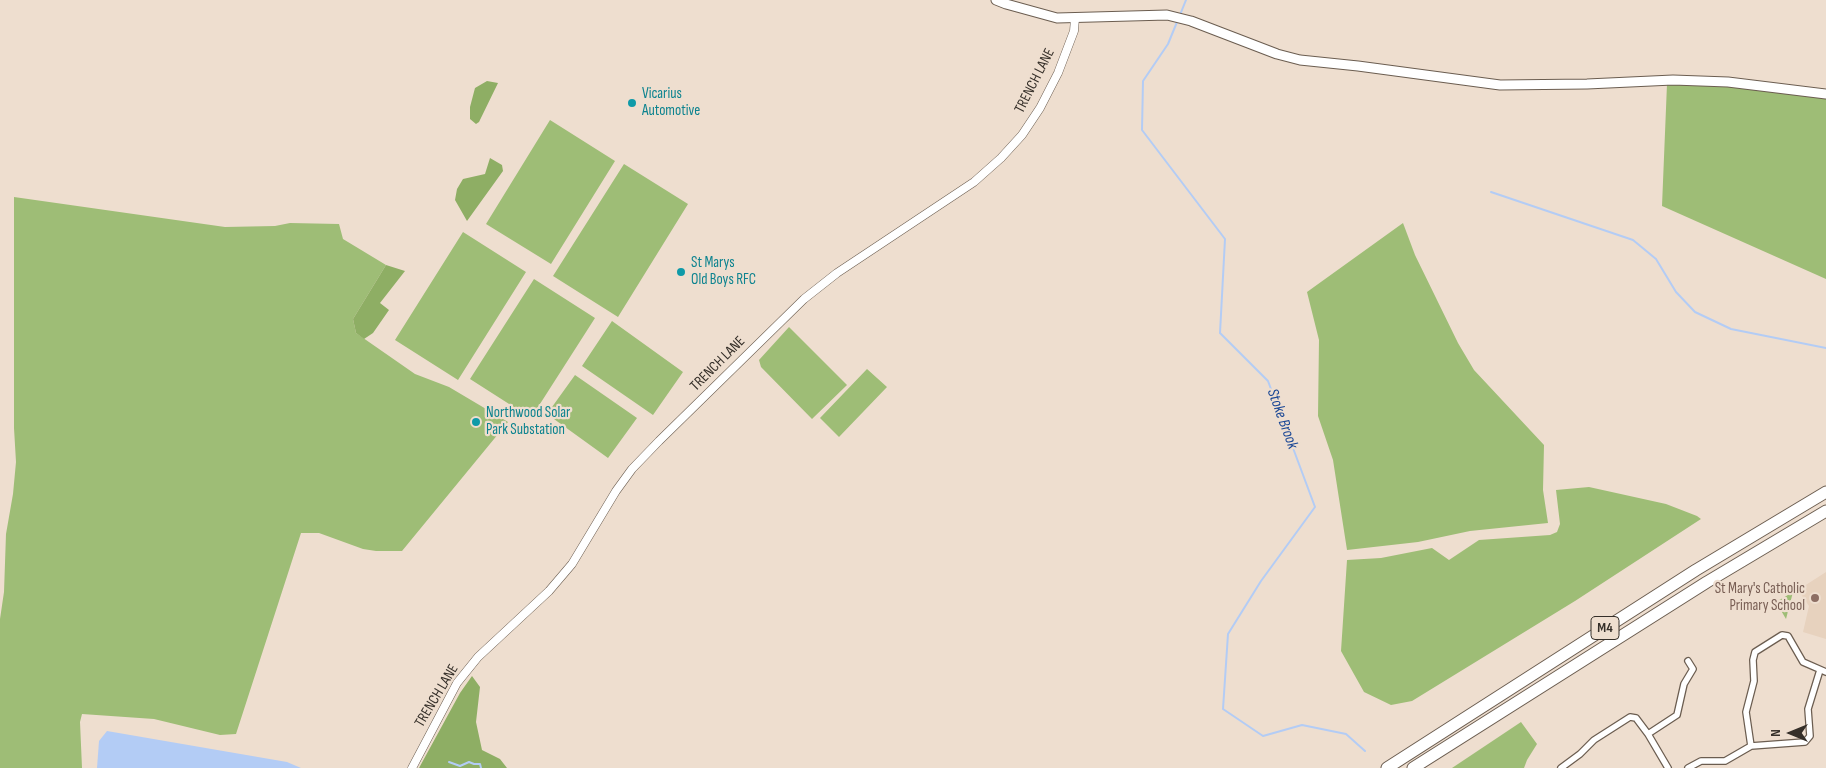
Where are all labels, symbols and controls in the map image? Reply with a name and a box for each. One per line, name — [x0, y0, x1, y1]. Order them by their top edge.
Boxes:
street label: TRENCH LANE — [1011, 46, 1059, 116]
place label: Vicarius Automotive — [642, 85, 700, 120]
marker: Vicarius Automotive — [626, 97, 638, 109]
place label: St Marys Old Boys RFC — [691, 254, 756, 289]
marker: St Marys Old Boys RFC — [675, 266, 687, 278]
street label: TRENCH LANE — [687, 333, 749, 395]
water label: Stoke Brook — [1262, 386, 1302, 452]
place label: Northwood Solar Park Substation — [486, 404, 570, 439]
marker: Northwood Solar Park Substation — [470, 416, 482, 428]
place label: St Mary's Catholic Primary School — [1715, 580, 1805, 615]
marker: St Mary's Catholic Primary School — [1809, 592, 1821, 604]
road number: M4 — [1591, 616, 1619, 640]
street label: TRENCH LANE — [411, 661, 463, 731]
north arrow — [1766, 708, 1816, 758]
text: N — [1767, 729, 1784, 737]

